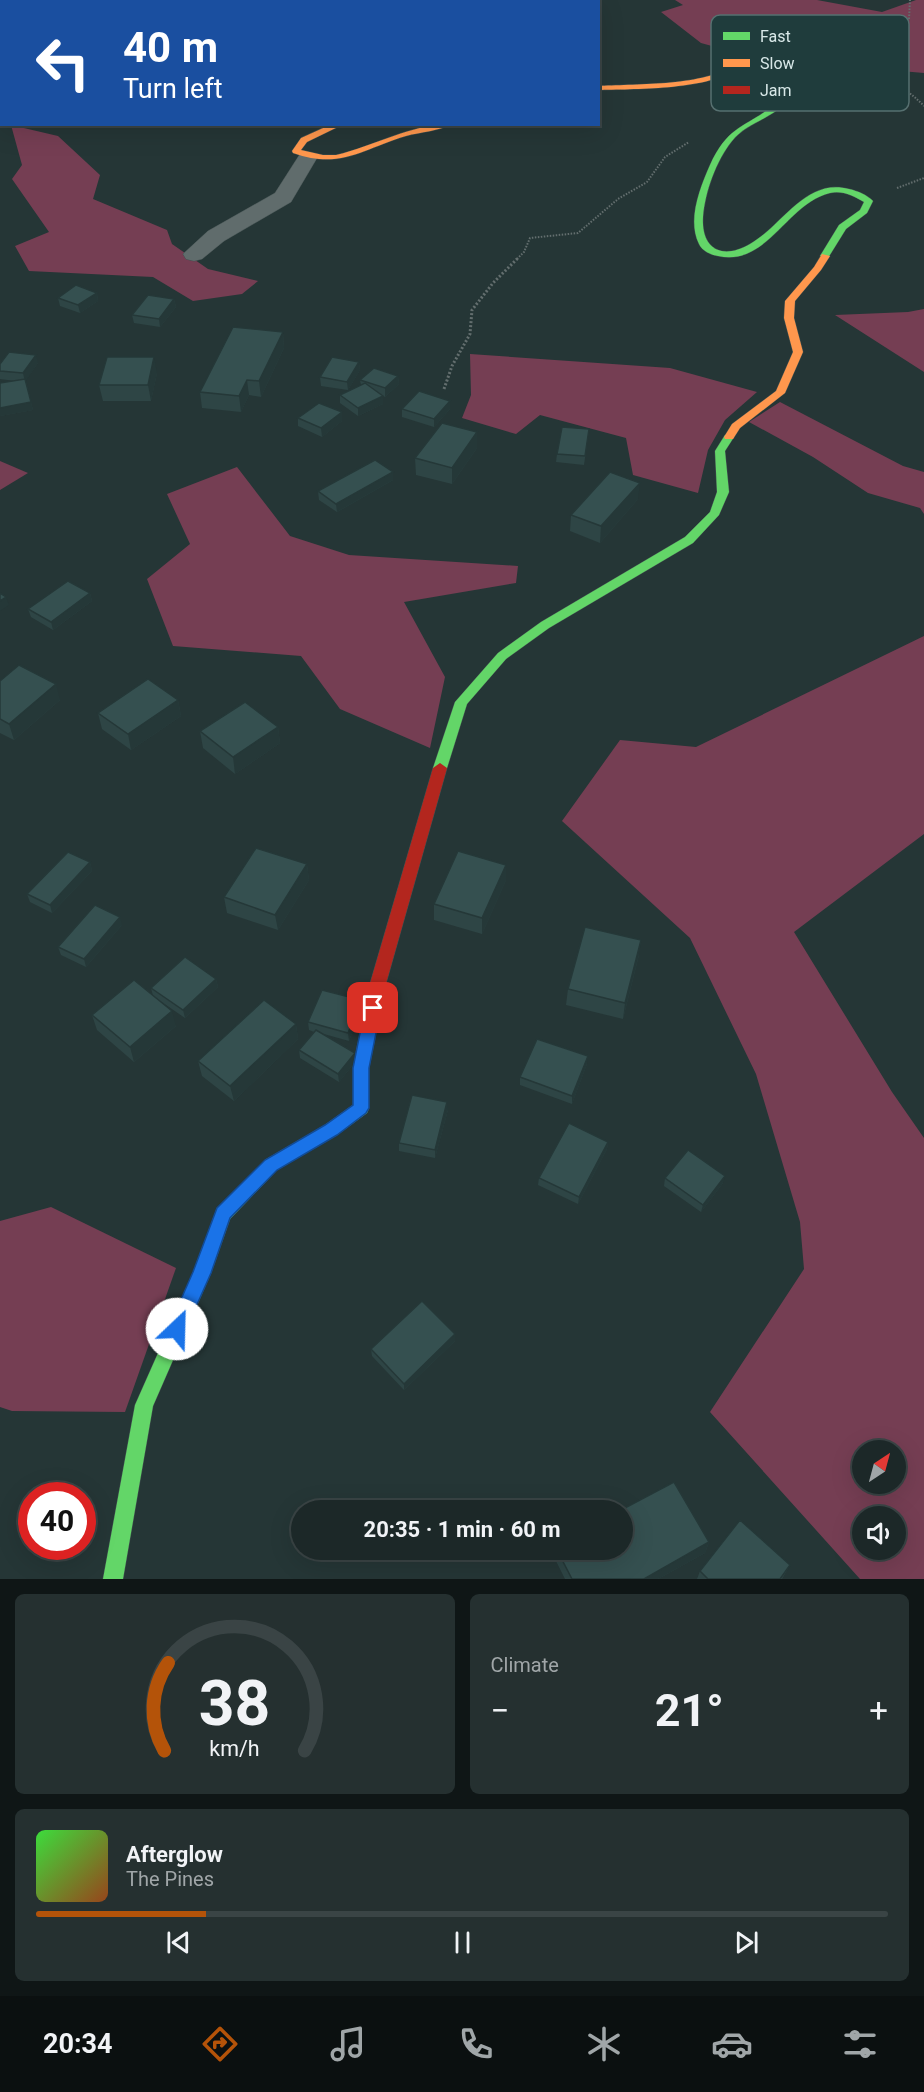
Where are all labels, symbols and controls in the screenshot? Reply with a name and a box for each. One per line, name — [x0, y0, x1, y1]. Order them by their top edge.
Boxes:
legend — [711, 15, 909, 111]
text: 40 m — [123, 23, 218, 72]
icon: left — [24, 24, 102, 102]
text: Fast — [760, 27, 791, 46]
text: Slow — [760, 54, 795, 73]
text: Turn left — [123, 73, 223, 105]
text: Jam — [760, 81, 792, 100]
pin — [347, 982, 398, 1033]
icon: arrive — [356, 991, 389, 1024]
position arrow — [145, 1297, 209, 1361]
north arrow — [852, 1440, 906, 1494]
map controls — [852, 1440, 906, 1560]
speed limit sign: 40 — [18, 1482, 96, 1560]
button: sound — [852, 1506, 906, 1560]
text: 20:35 · 1 min · 60 m — [364, 1517, 560, 1542]
text: Climate — [491, 1653, 559, 1677]
text: 38 — [199, 1667, 271, 1740]
text: 21° — [655, 1684, 724, 1737]
text: − — [491, 1691, 509, 1730]
text: + — [869, 1691, 888, 1730]
text: km/h — [210, 1736, 260, 1761]
text: Afterglow — [126, 1842, 223, 1867]
text: The Pines — [126, 1867, 214, 1891]
icon: previous — [162, 1926, 195, 1959]
icon: pause — [446, 1926, 479, 1959]
icon: next — [730, 1926, 763, 1959]
icon: directions — [199, 2023, 241, 2065]
icon: music — [327, 2023, 369, 2065]
icon: phone — [455, 2023, 497, 2065]
icon: climate — [583, 2023, 625, 2065]
icon: car — [711, 2023, 753, 2065]
icon: filters — [839, 2023, 881, 2065]
text: 20:34 — [43, 2028, 113, 2060]

